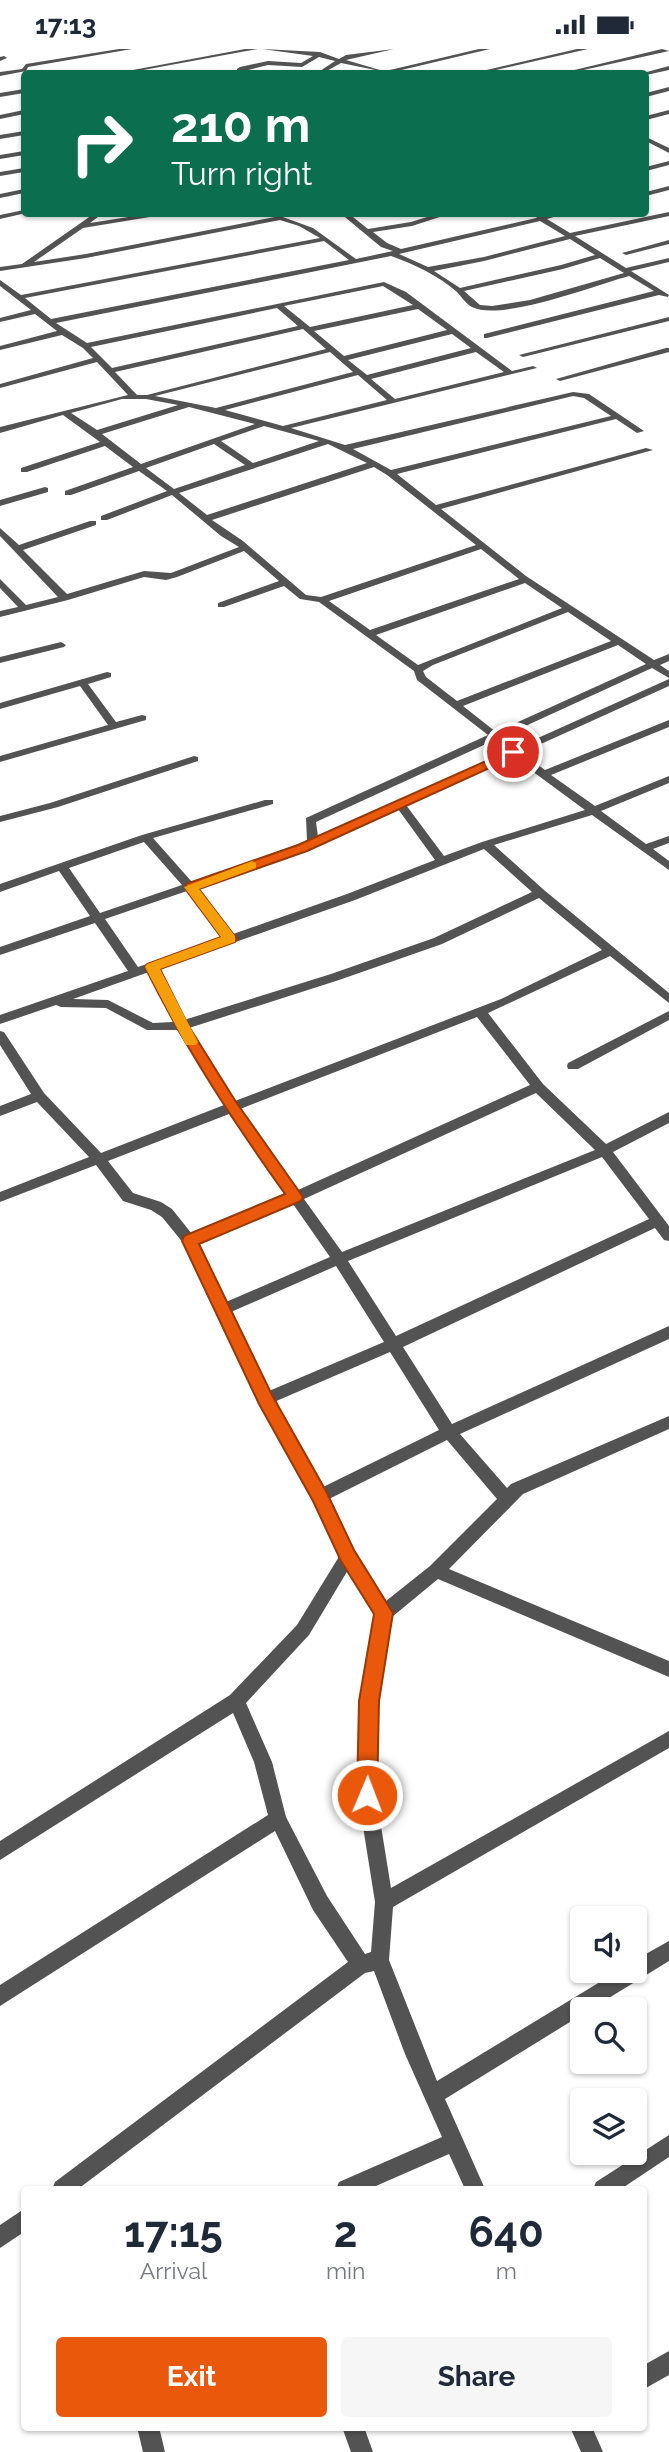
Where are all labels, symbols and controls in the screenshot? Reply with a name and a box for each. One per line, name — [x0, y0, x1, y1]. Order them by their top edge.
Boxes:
text: 17:13 — [35, 10, 96, 40]
text: 210 m — [171, 96, 310, 153]
icon: right — [56, 98, 147, 189]
text: Turn right — [171, 155, 312, 192]
pin — [483, 722, 543, 782]
icon: arrive — [494, 733, 532, 771]
position arrow — [330, 1758, 404, 1832]
map controls — [570, 1906, 647, 2165]
button: sound — [570, 1906, 647, 1983]
button: search — [570, 1997, 647, 2074]
button: layers — [570, 2088, 647, 2165]
text: 17:15 — [124, 2208, 223, 2257]
text: 2 — [334, 2208, 358, 2257]
text: 640 — [469, 2208, 544, 2257]
text: Arrival — [140, 2257, 207, 2284]
text: min — [326, 2257, 365, 2284]
text: m — [496, 2257, 517, 2284]
button: Exit — [56, 2337, 327, 2417]
button: Share — [341, 2337, 612, 2417]

